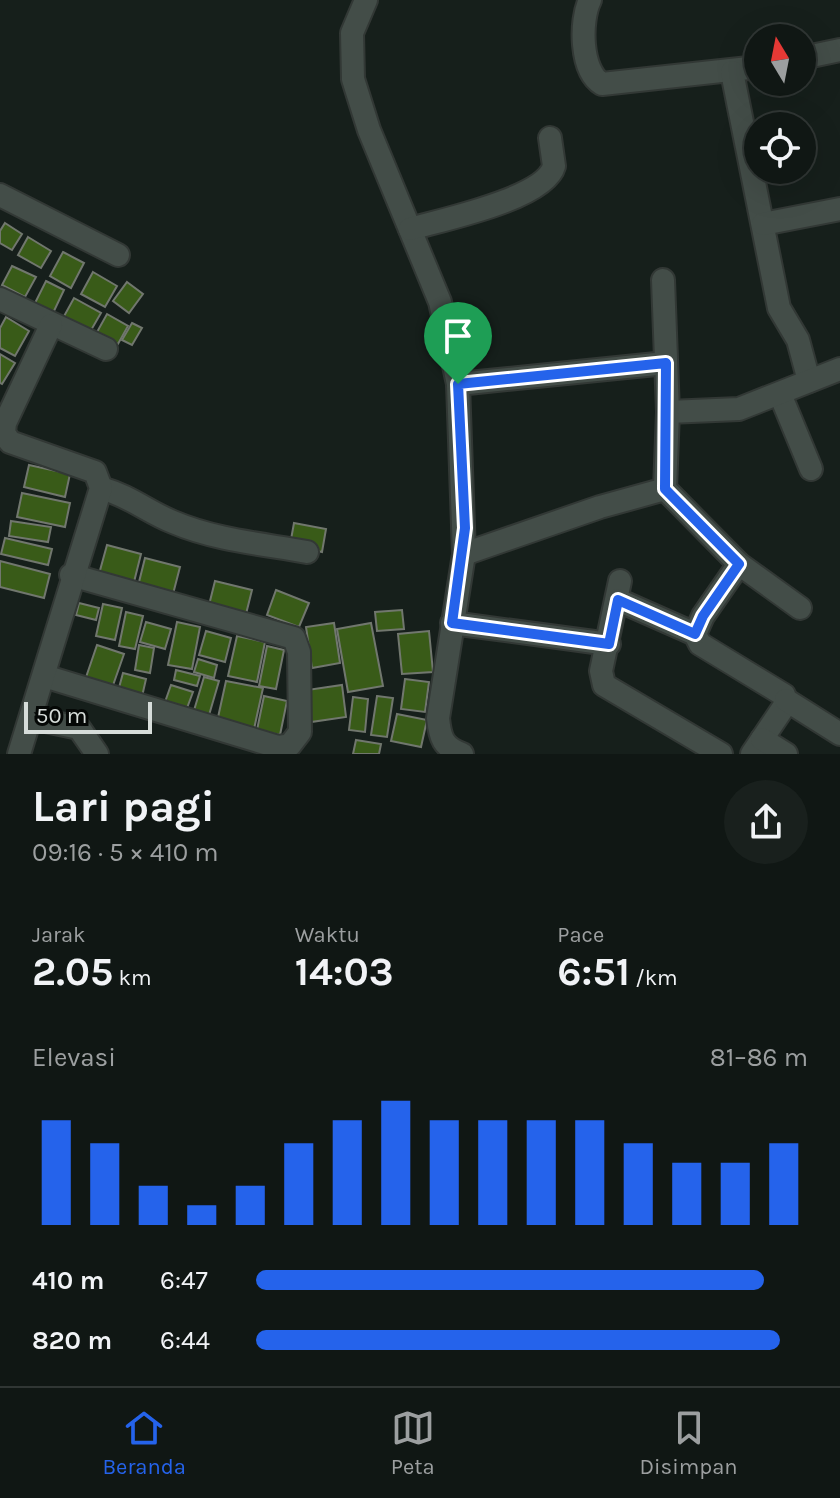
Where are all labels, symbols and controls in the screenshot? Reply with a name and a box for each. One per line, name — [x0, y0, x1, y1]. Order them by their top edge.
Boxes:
north arrow — [744, 24, 816, 96]
map controls — [744, 24, 816, 184]
button: locate — [744, 112, 816, 184]
pin — [424, 302, 492, 384]
icon: arrive — [436, 314, 480, 358]
scale bar — [24, 698, 152, 734]
text: 50 m — [36, 703, 87, 729]
button: share — [724, 780, 808, 864]
text: Lari pagi — [32, 781, 215, 832]
text: 09:16 · 5 × 410 m — [32, 837, 219, 868]
text: Jarak — [32, 922, 85, 948]
text: Waktu — [295, 922, 360, 948]
text: Pace — [557, 922, 604, 948]
text: 2.05 — [32, 948, 113, 995]
text: 14:03 — [295, 948, 394, 995]
text: 6:51 — [557, 948, 630, 995]
text: km — [113, 965, 152, 991]
text: /km — [630, 965, 678, 991]
text: Elevasi — [32, 1042, 116, 1073]
text: 81–86 m — [710, 1042, 808, 1073]
text: 410 m — [32, 1265, 104, 1296]
text: 6:47 — [160, 1265, 208, 1296]
text: 820 m — [32, 1325, 112, 1356]
text: 6:44 — [160, 1325, 210, 1356]
tab: Beranda — [102, 1406, 186, 1480]
tab: Peta — [391, 1406, 435, 1480]
tab: Disimpan — [640, 1406, 738, 1480]

